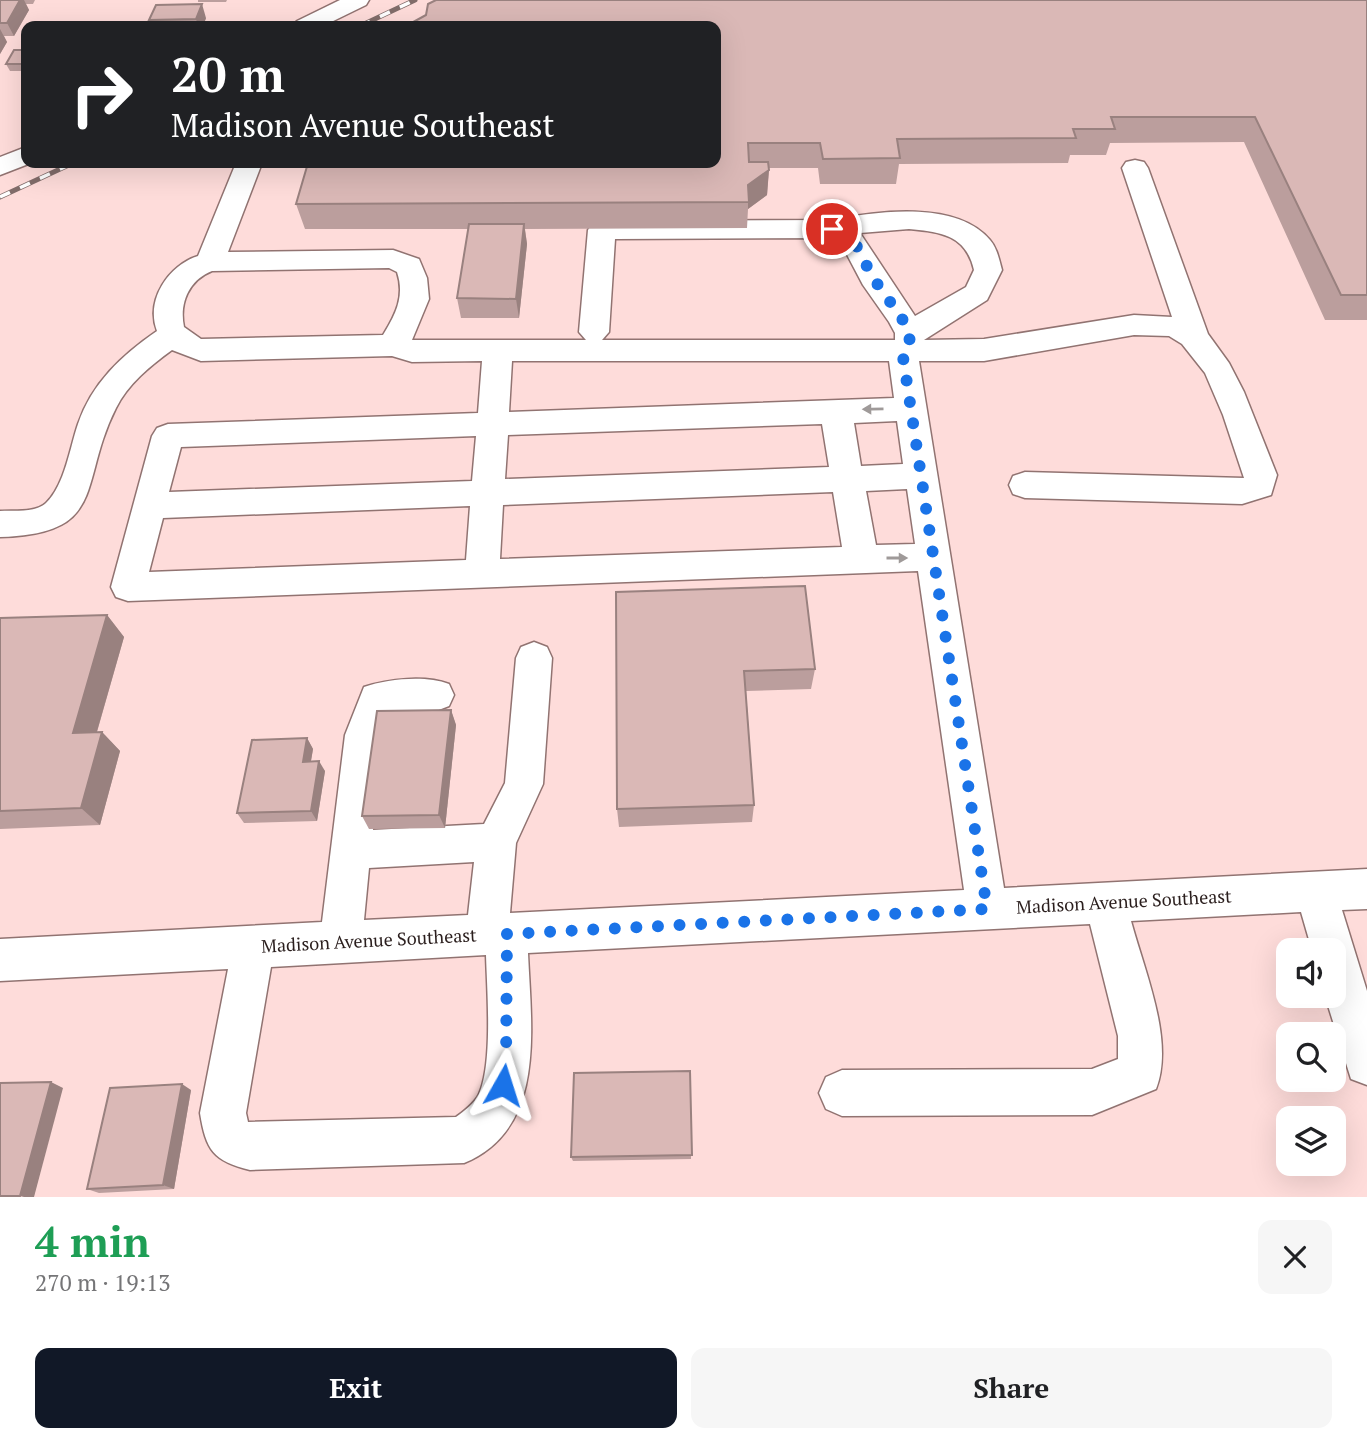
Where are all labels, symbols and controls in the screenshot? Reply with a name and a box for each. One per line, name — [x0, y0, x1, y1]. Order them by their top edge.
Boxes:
text: 20 m — [171, 41, 285, 106]
icon: right — [56, 49, 147, 140]
text: Madison Avenue Southeast — [171, 104, 554, 146]
pin — [802, 199, 862, 259]
icon: arrive — [813, 210, 851, 248]
one-way arrow — [862, 404, 884, 415]
one-way arrow — [887, 552, 909, 564]
street label: Madison Avenue Southeast — [1016, 883, 1233, 919]
street label: Madison Avenue Southeast — [261, 922, 478, 958]
map controls — [1276, 938, 1346, 1176]
button: sound — [1276, 938, 1346, 1008]
button: search — [1276, 1022, 1346, 1092]
position arrow — [466, 1048, 540, 1122]
button: layers — [1276, 1106, 1346, 1176]
text: 4 min — [35, 1213, 150, 1269]
button: close — [1258, 1220, 1332, 1294]
text: 270 m · 19:13 — [35, 1267, 170, 1298]
button: Exit — [35, 1348, 677, 1428]
button: Share — [691, 1348, 1332, 1428]

